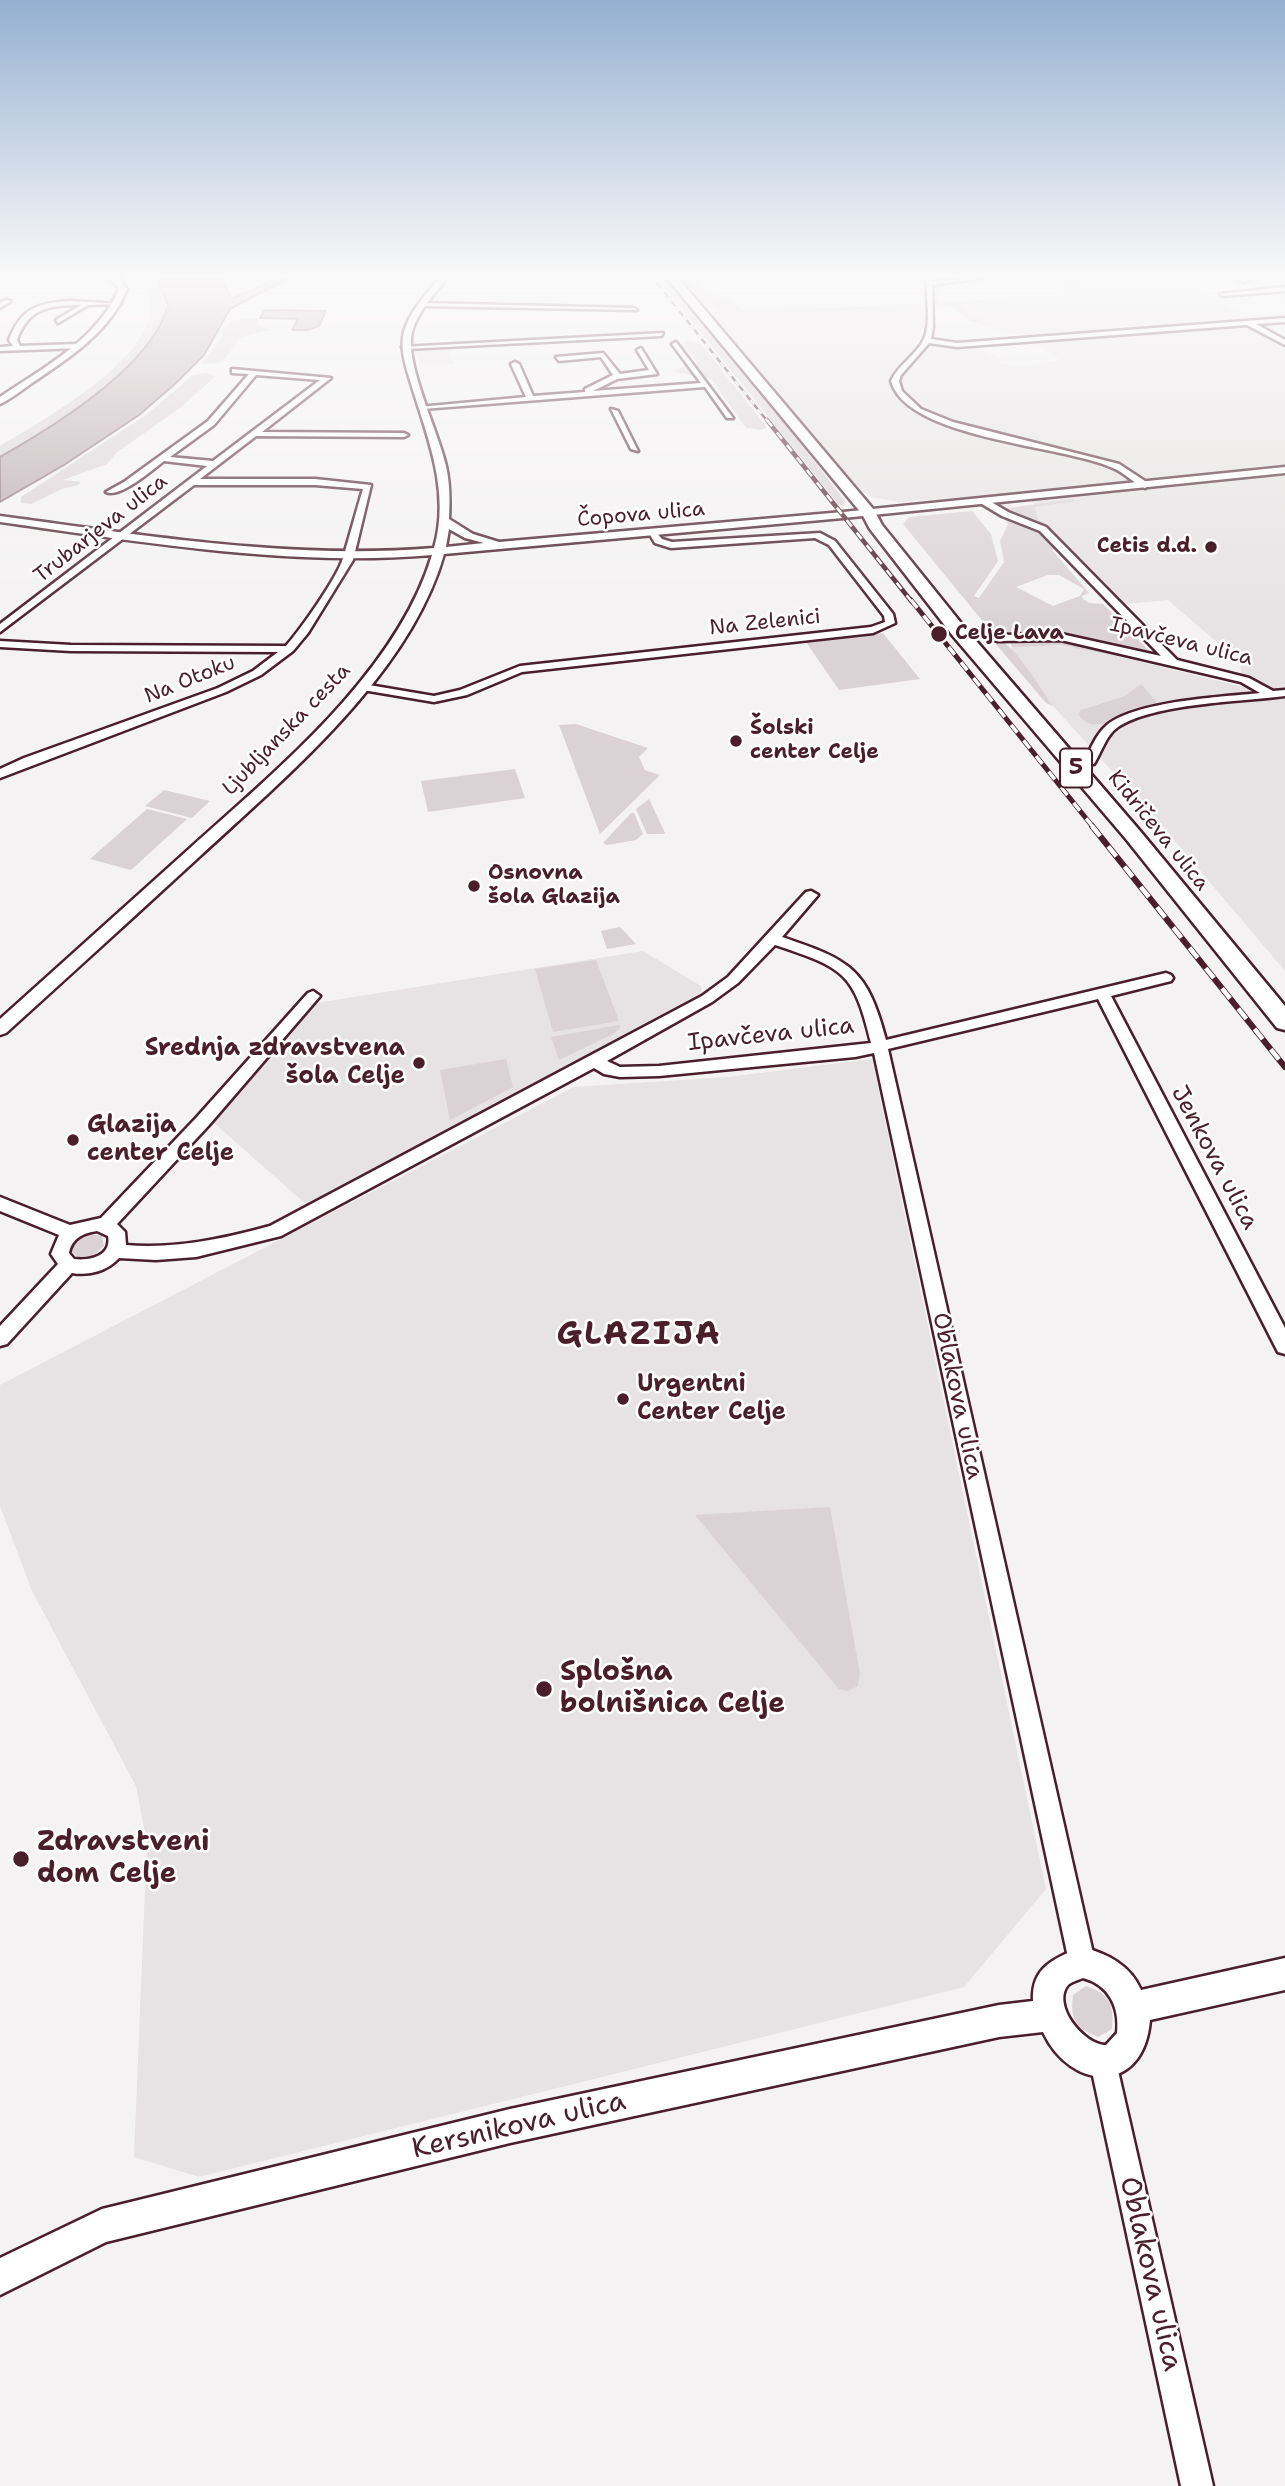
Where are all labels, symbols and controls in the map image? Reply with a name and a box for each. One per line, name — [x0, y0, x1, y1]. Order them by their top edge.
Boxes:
street label: Trubarjeva ulica — [29, 469, 173, 589]
street label: Čopova ulica — [576, 497, 706, 533]
place label: Cetis d.d. — [1097, 534, 1197, 560]
marker: Cetis d.d. — [1203, 539, 1219, 555]
street label: Na Zelenici — [708, 605, 822, 641]
street label: Ipavčeva ulica — [1107, 612, 1255, 672]
place label: Celje Lava — [955, 621, 1064, 647]
marker: Celje Lava — [929, 624, 949, 644]
street label: Na Otoku — [141, 650, 239, 710]
street label: Ljubljanska cesta — [218, 659, 356, 801]
place label: Šolski center Celje — [750, 716, 879, 766]
marker: Šolski center Celje — [728, 733, 744, 749]
road number: 5 — [1060, 748, 1092, 788]
street label: Kidričeva ulica — [1102, 766, 1214, 896]
place label: Osnovna šola Glazija — [488, 861, 620, 911]
marker: Osnovna šola Glazija — [466, 878, 482, 894]
street label: Ipavčeva ulica — [686, 1012, 856, 1058]
place label: Srednja zdravstvena šola Celje — [145, 1035, 405, 1091]
marker: Srednja zdravstvena šola Celje — [411, 1055, 427, 1071]
street label: Jenkova ulica — [1164, 1081, 1264, 1235]
place label: Glazija center Celje — [87, 1112, 234, 1168]
marker: Glazija center Celje — [65, 1132, 81, 1148]
street label: Oblakova ulica — [925, 1310, 989, 1482]
district label: GLAZIJA — [557, 1317, 721, 1355]
place label: Urgentni Center Celje — [637, 1371, 786, 1427]
marker: Urgentni Center Celje — [615, 1391, 631, 1407]
place label: Splošna bolnišnica Celje — [560, 1656, 785, 1722]
marker: Splošna bolnišnica Celje — [534, 1679, 554, 1699]
place label: Zdravstveni dom Celje — [37, 1826, 210, 1892]
marker: Zdravstveni dom Celje — [11, 1849, 31, 1869]
street label: Kersnikova ulica — [409, 2085, 629, 2167]
street label: Oblakova ulica — [1111, 2174, 1189, 2374]

